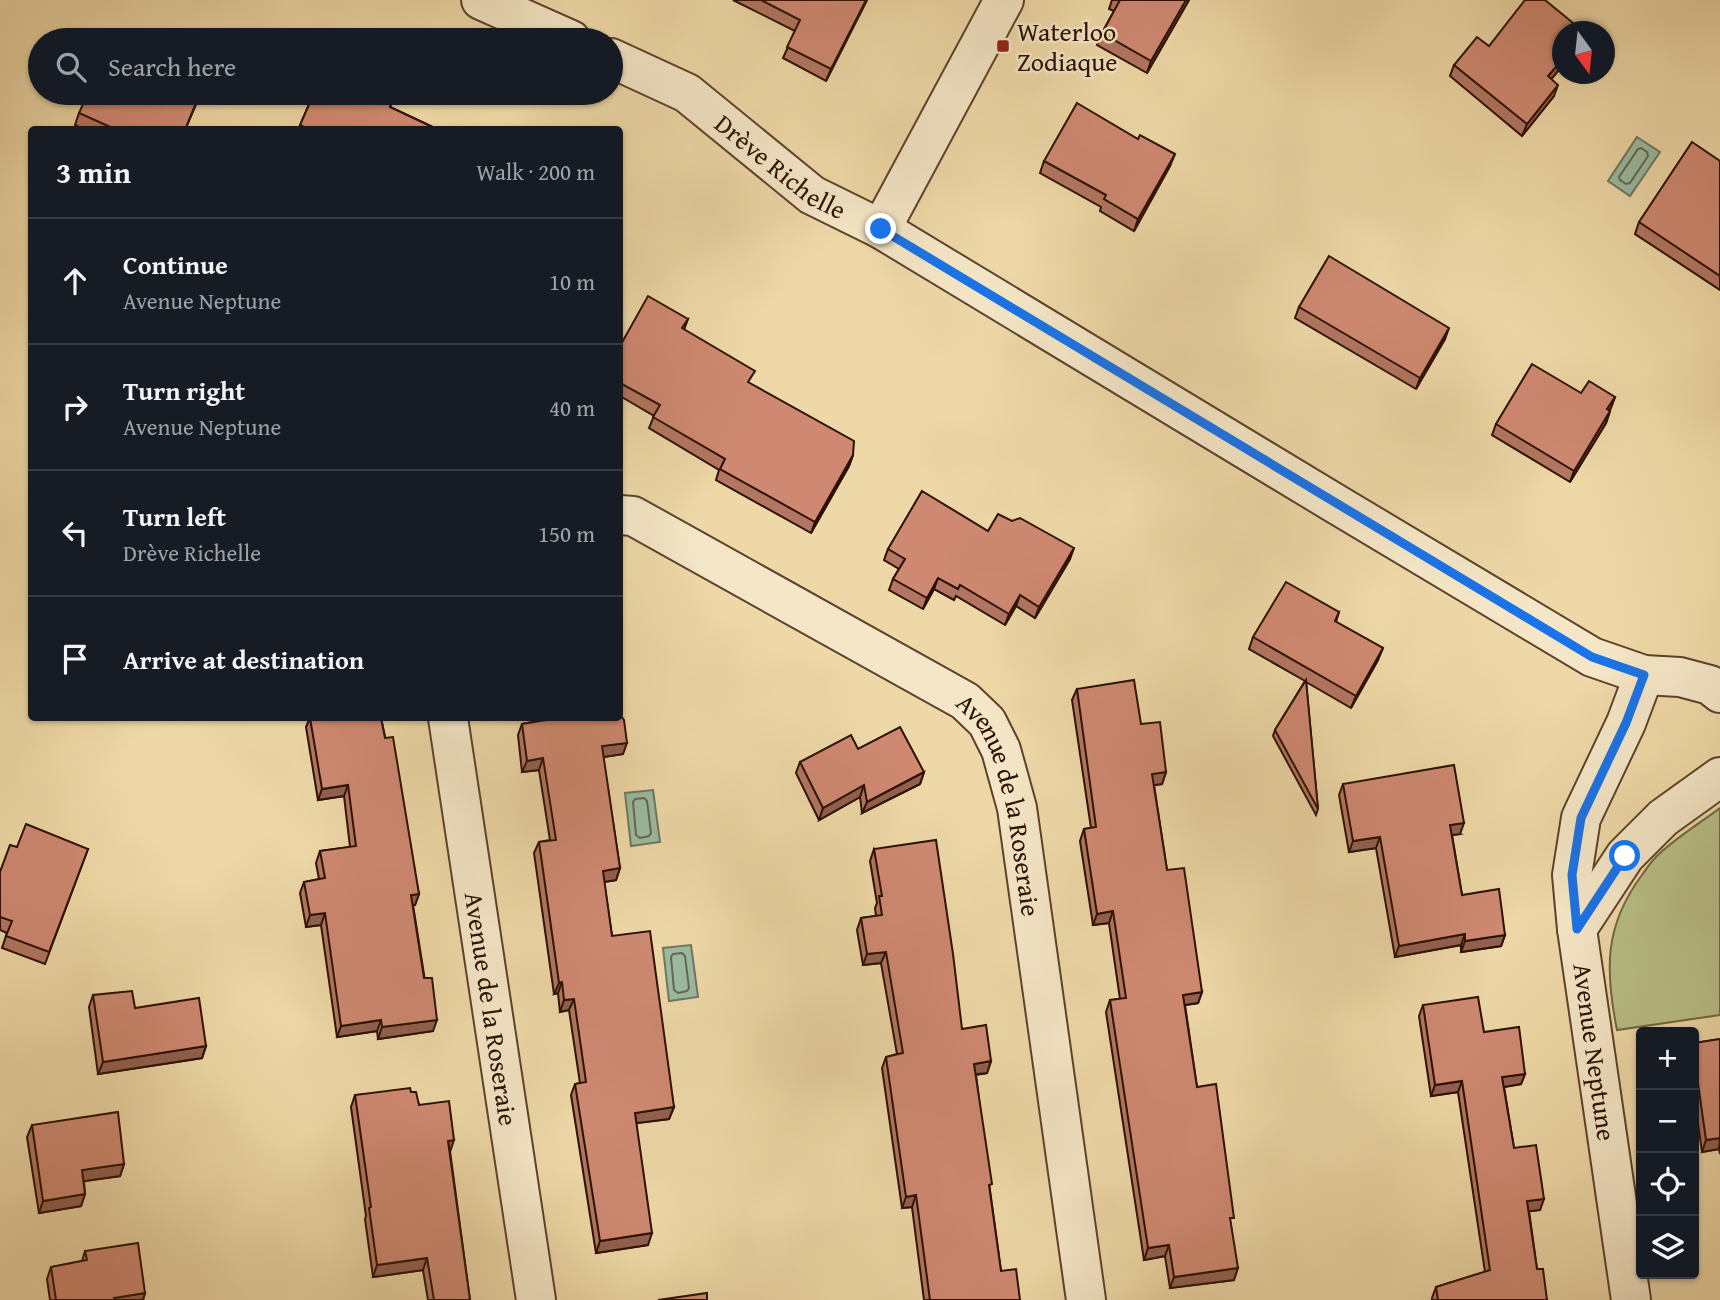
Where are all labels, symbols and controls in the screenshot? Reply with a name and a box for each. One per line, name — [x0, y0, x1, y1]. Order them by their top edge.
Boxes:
place label: Waterloo Zodiaque — [1017, 12, 1117, 81]
north arrow — [1552, 21, 1615, 84]
search box — [28, 28, 623, 105]
marker: Waterloo Zodiaque — [995, 38, 1011, 54]
text: Search here — [108, 47, 236, 86]
icon: search — [52, 48, 90, 86]
street label: Drève Richelle — [707, 104, 853, 228]
text: 3 min — [56, 150, 131, 194]
text: Walk · 200 m — [476, 155, 595, 188]
route end — [865, 213, 896, 244]
text: Continue — [123, 245, 228, 284]
icon: ahead — [56, 262, 94, 300]
text: 10 m — [549, 265, 595, 298]
text: Avenue Neptune — [123, 284, 281, 317]
text: Turn right — [123, 371, 245, 410]
icon: right — [56, 388, 94, 426]
text: 40 m — [549, 391, 595, 424]
text: Avenue Neptune — [123, 410, 281, 443]
text: Turn left — [123, 497, 226, 536]
icon: left — [56, 514, 94, 552]
text: 150 m — [538, 517, 595, 550]
text: Drève Richelle — [123, 536, 261, 569]
icon: arrive — [56, 640, 94, 678]
text: Arrive at destination — [123, 640, 364, 679]
street label: Avenue de la Roseraie — [948, 683, 1051, 919]
route start — [1609, 840, 1640, 871]
street label: Avenue de la Roseraie — [455, 889, 529, 1128]
street label: Avenue Neptune — [1563, 961, 1627, 1143]
map controls — [1636, 1027, 1699, 1279]
button: + — [1636, 1027, 1699, 1090]
button: − — [1636, 1090, 1699, 1153]
button: locate — [1636, 1153, 1699, 1216]
button: layers — [1636, 1216, 1699, 1279]

